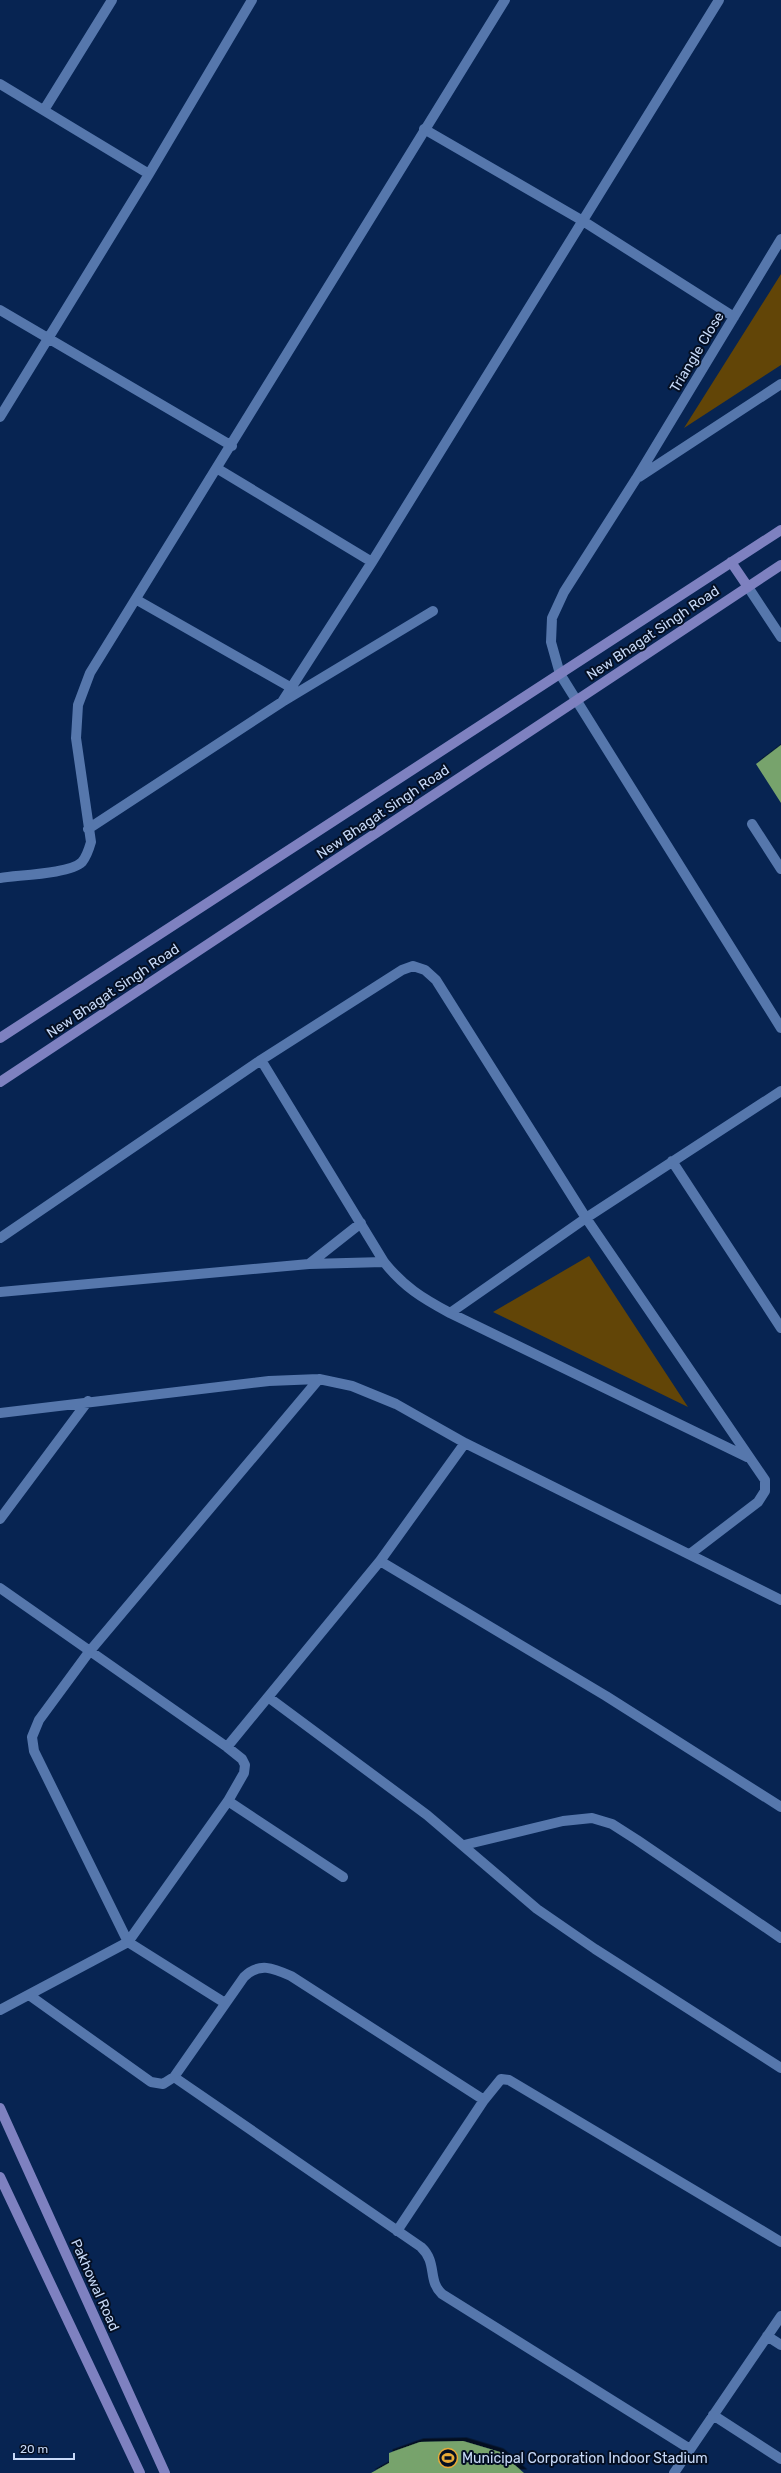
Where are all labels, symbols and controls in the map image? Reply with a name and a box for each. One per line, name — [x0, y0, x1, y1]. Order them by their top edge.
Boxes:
street label: Triangle Close — [666, 309, 728, 395]
street label: New Bhagat Singh Road — [583, 582, 723, 684]
street label: New Bhagat Singh Road — [313, 761, 453, 863]
street label: New Bhagat Singh Road — [43, 940, 183, 1042]
street label: Pakhowal Road — [67, 2236, 123, 2334]
scale bar — [14, 2435, 74, 2461]
text: 20 m — [20, 2442, 48, 2456]
sports icon: Municipal Corporation Indoor Stadium — [437, 2447, 459, 2469]
place label: Municipal Corporation Indoor Stadium — [462, 2450, 708, 2467]

